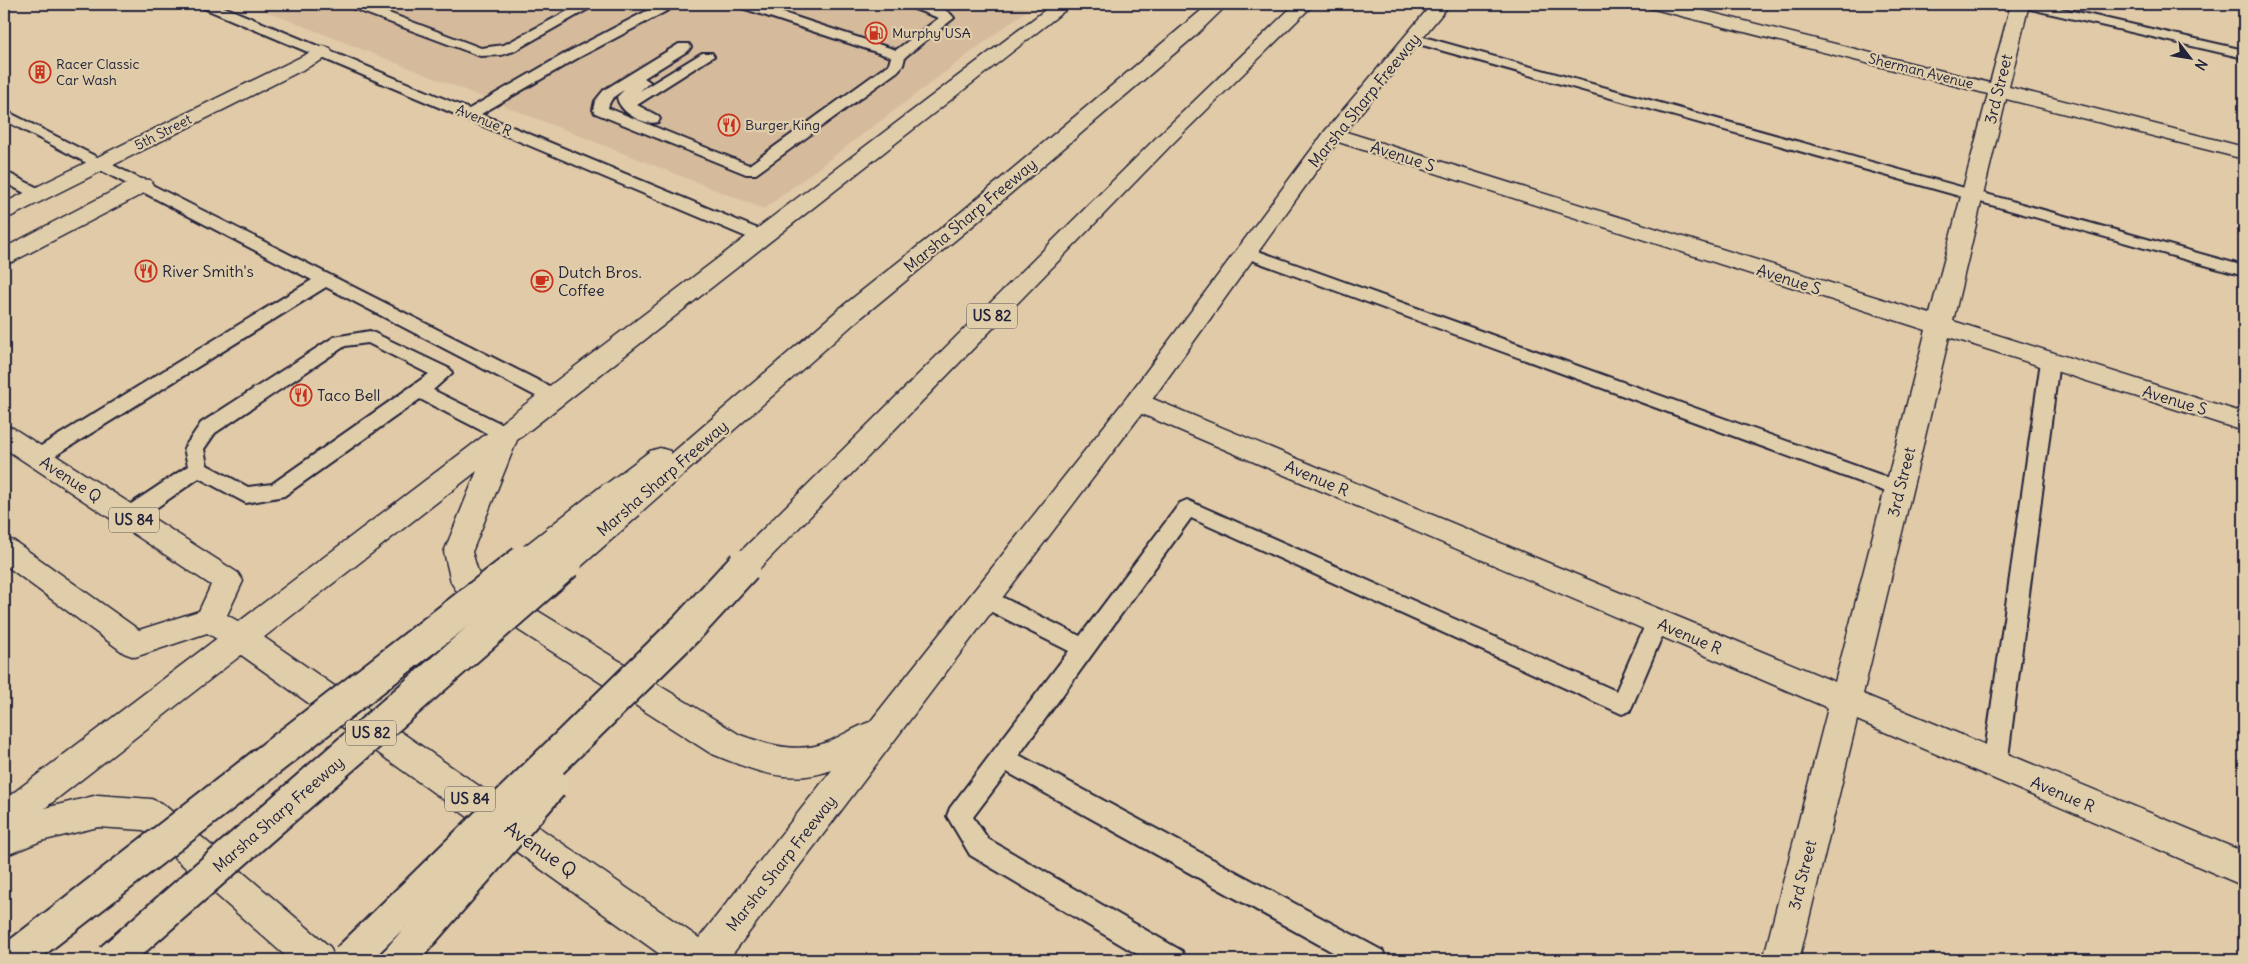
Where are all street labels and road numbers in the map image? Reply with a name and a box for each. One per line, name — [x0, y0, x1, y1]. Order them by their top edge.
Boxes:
street label: Marsha Sharp Freeway — [1304, 29, 1424, 171]
street label: Sherman Avenue — [1867, 49, 1975, 93]
street label: 3rd Street — [1980, 51, 2016, 126]
street label: Avenue R — [453, 100, 515, 140]
street label: 5th Street — [131, 110, 195, 154]
street label: Avenue S — [1368, 136, 1438, 176]
street label: Marsha Sharp Freeway — [900, 154, 1040, 276]
street label: Avenue S — [1754, 259, 1824, 299]
road number: US 82 — [967, 304, 1017, 328]
street label: Avenue S — [2140, 381, 2210, 419]
street label: Marsha Sharp Freeway — [592, 416, 732, 540]
street label: 3rd Street — [1883, 444, 1919, 519]
street label: Avenue Q — [36, 452, 106, 506]
street label: Avenue R — [1282, 456, 1352, 500]
road number: US 84 — [109, 508, 159, 532]
street label: Avenue R — [1655, 614, 1725, 658]
road number: US 82 — [346, 720, 396, 746]
street label: Marsha Sharp Freeway — [208, 752, 348, 876]
street label: Avenue R — [2028, 772, 2098, 816]
road number: US 84 — [445, 786, 495, 812]
street label: Marsha Sharp Freeway — [722, 791, 840, 935]
street label: Avenue Q — [500, 815, 582, 883]
street label: 3rd Street — [1784, 837, 1820, 912]

